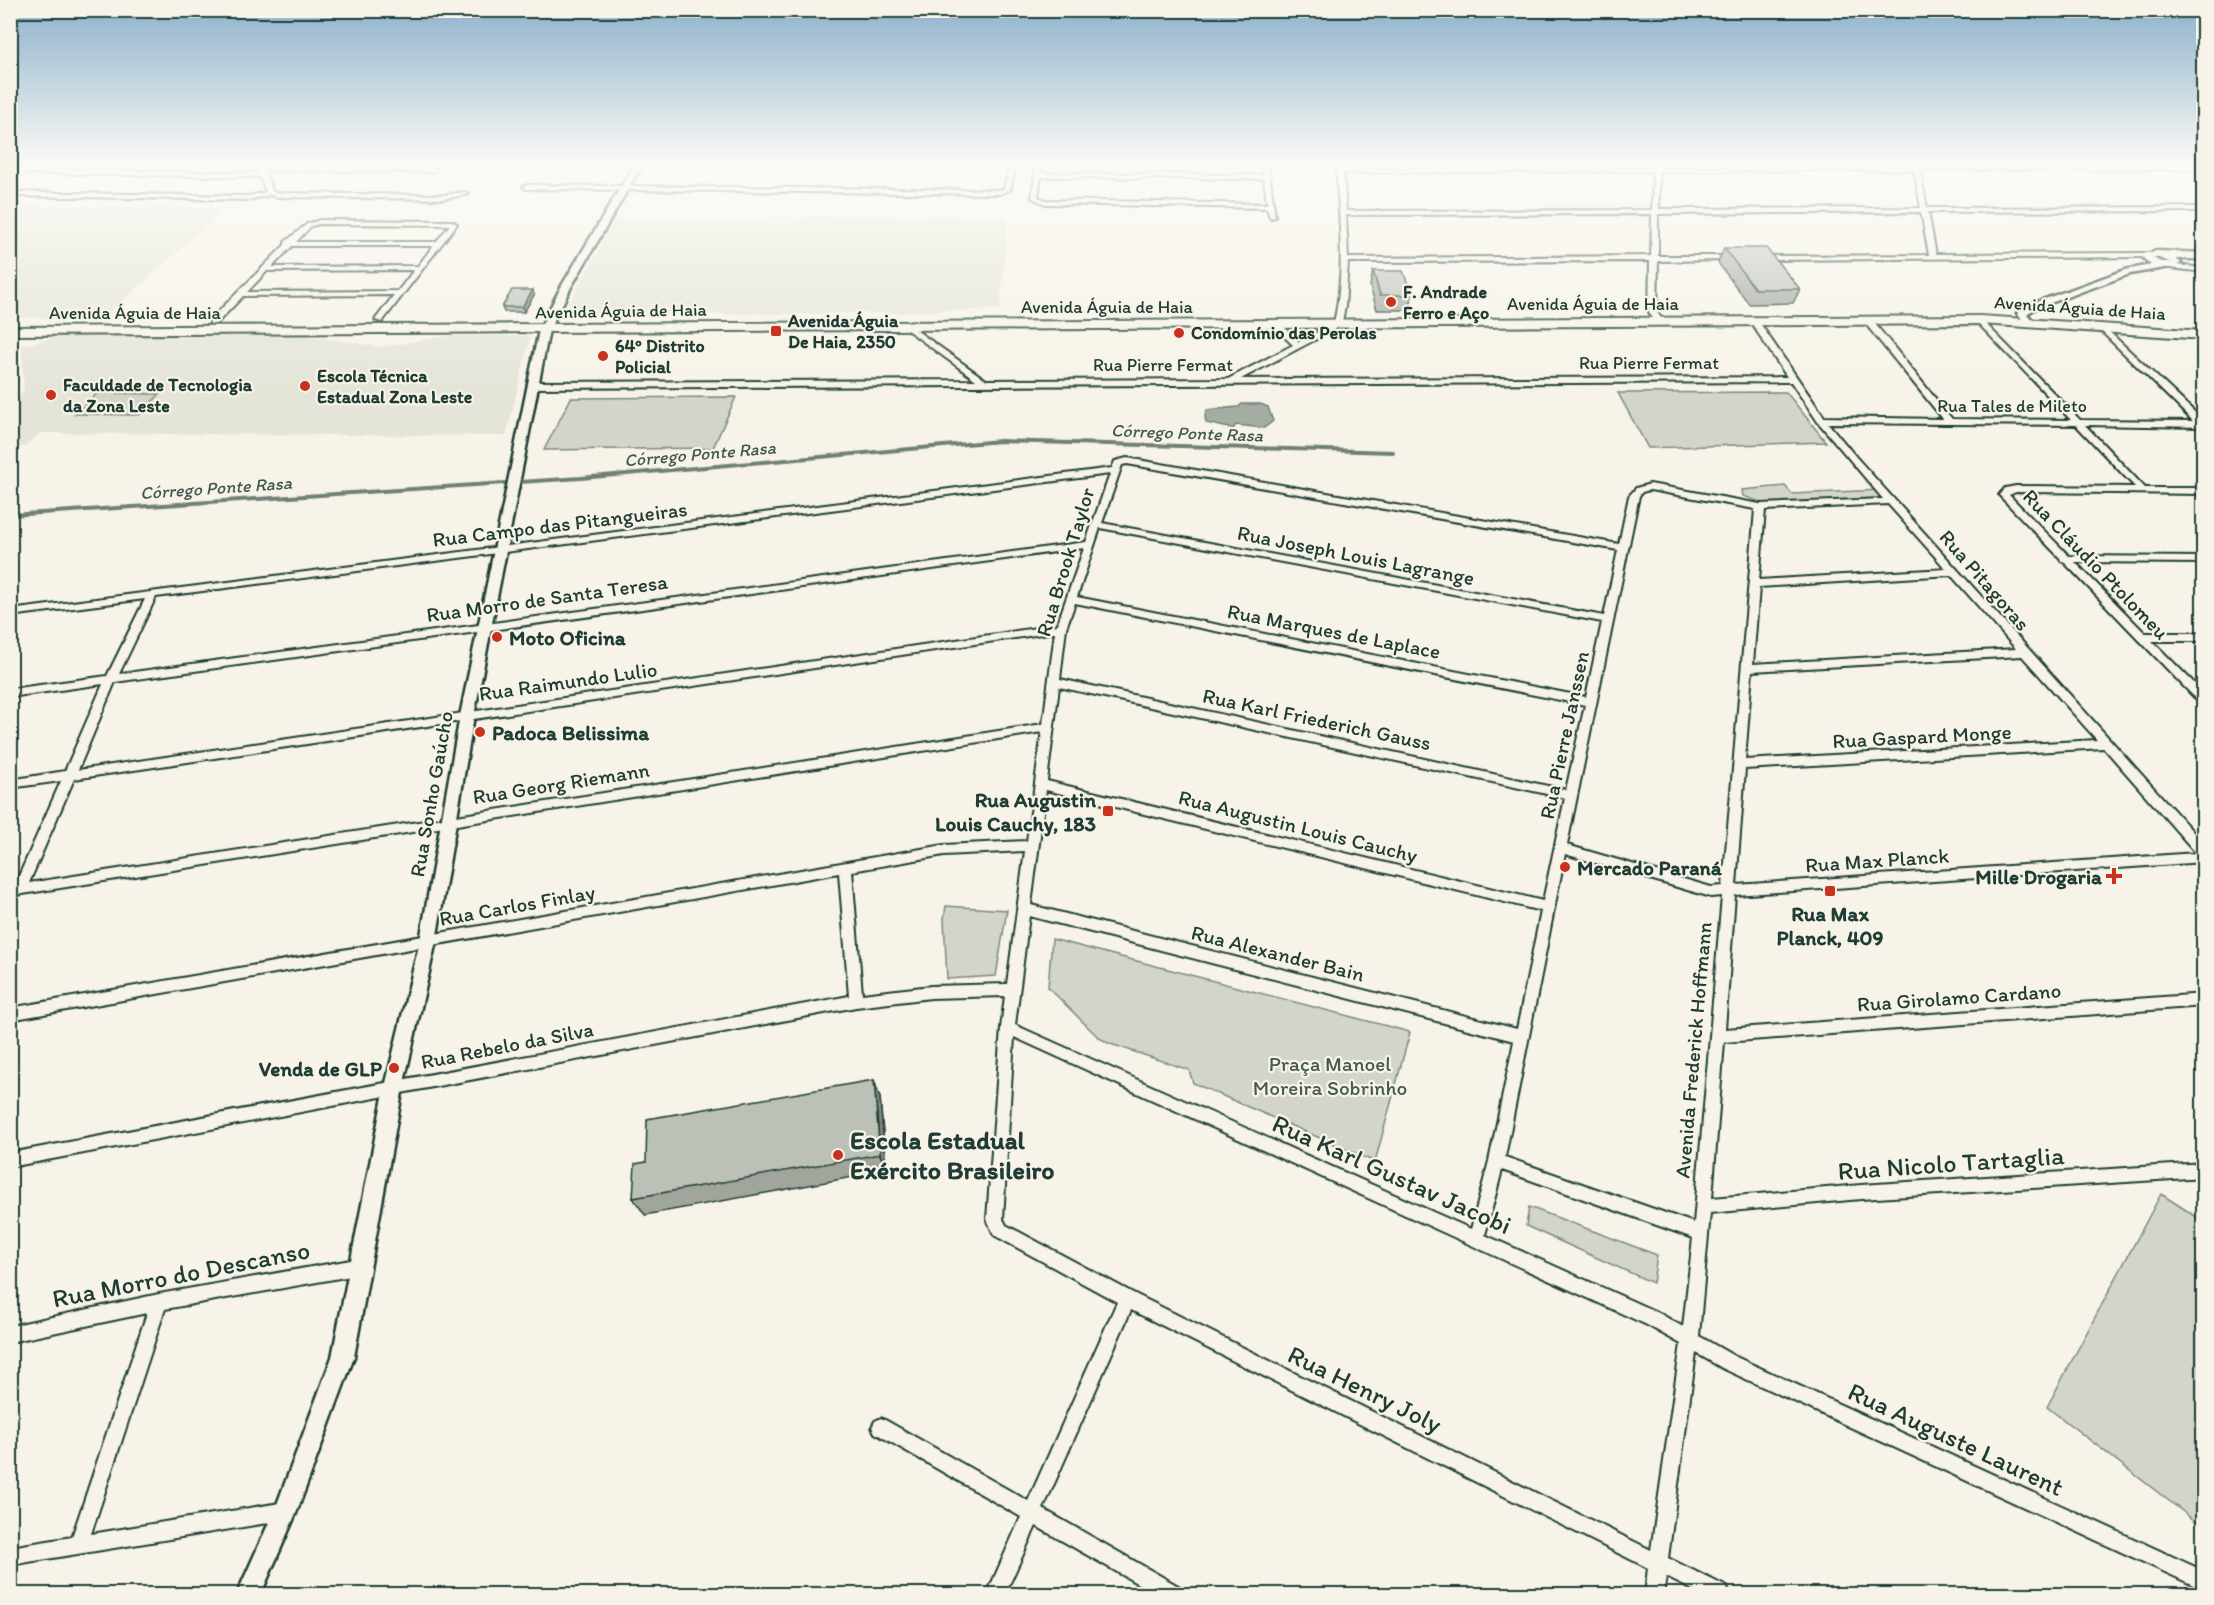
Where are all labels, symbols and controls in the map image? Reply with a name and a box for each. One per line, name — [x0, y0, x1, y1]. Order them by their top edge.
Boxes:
place label: F. Andrade Ferro e Aço — [1403, 281, 1489, 324]
street label: Avenida Águia de Haia — [1994, 291, 2167, 325]
street label: Avenida Águia de Haia — [1507, 293, 1680, 315]
marker: F. Andrade Ferro e Aço — [1384, 295, 1398, 309]
street label: Avenida Águia de Haia — [1021, 296, 1194, 318]
street label: Avenida Águia de Haia — [535, 298, 708, 323]
street label: Avenida Águia de Haia — [49, 302, 222, 324]
place label: Avenida Águia De Haia, 2350 — [787, 310, 899, 353]
place label: Condomínio das Perolas — [1191, 322, 1377, 344]
marker: Avenida Águia De Haia, 2350 — [769, 324, 783, 338]
marker: Condomínio das Perolas — [1172, 326, 1186, 340]
place label: 64º Distrito Policial — [615, 335, 705, 378]
marker: 64º Distrito Policial — [596, 349, 610, 363]
street label: Rua Pierre Fermat — [1579, 352, 1719, 374]
street label: Rua Pierre Fermat — [1093, 354, 1233, 376]
place label: Escola Técnica Estadual Zona Leste — [317, 365, 473, 408]
place label: Faculdade de Tecnologia da Zona Leste — [63, 374, 253, 417]
marker: Escola Técnica Estadual Zona Leste — [298, 379, 312, 393]
marker: Faculdade de Tecnologia da Zona Leste — [44, 388, 58, 402]
street label: Rua Tales de Mileto — [1937, 395, 2087, 417]
water label: Córrego Ponte Rasa — [1111, 419, 1264, 447]
water label: Córrego Ponte Rasa — [623, 436, 777, 472]
water label: Córrego Ponte Rasa — [139, 472, 293, 504]
street label: Rua Brook Taylor — [1030, 484, 1100, 639]
street label: Rua Cláudio Ptolomeu — [2018, 484, 2174, 645]
street label: Rua Campo das Pitangueiras — [431, 496, 689, 552]
street label: Rua Joseph Louis Lagrange — [1235, 520, 1477, 590]
street label: Rua Pitagoras — [1934, 524, 2036, 636]
street label: Rua Morro de Santa Teresa — [425, 569, 669, 627]
street label: Rua Marques de Laplace — [1225, 598, 1443, 664]
place label: Moto Oficina — [509, 625, 627, 650]
marker: Moto Oficina — [490, 630, 504, 644]
street label: Rua Pierre Janssen — [1534, 649, 1594, 821]
street label: Rua Raimundo Lulio — [477, 656, 659, 706]
street label: Rua Karl Friederich Gauss — [1200, 683, 1434, 755]
street label: Rua Sonho Gaúcho — [404, 709, 458, 879]
street label: Rua Gaspard Monge — [1832, 719, 2012, 753]
place label: Padoca Belissima — [492, 720, 650, 745]
marker: Padoca Belissima — [473, 725, 487, 739]
street label: Rua Georg Riemann — [471, 757, 651, 809]
street label: Rua Augustin Louis Cauchy — [1176, 784, 1420, 868]
place label: Rua Augustin Louis Cauchy, 183 — [935, 787, 1096, 837]
marker: Rua Augustin Louis Cauchy, 183 — [1101, 804, 1115, 818]
street label: Rua Max Planck — [1804, 842, 1950, 877]
place label: Mercado Paraná — [1577, 855, 1723, 880]
marker: Mercado Paraná — [1558, 860, 1572, 874]
place label: Mille Drogaria — [1975, 864, 2103, 890]
marker: Mille Drogaria — [2107, 869, 2121, 883]
street label: Rua Carlos Finlay — [437, 879, 597, 931]
marker: Rua Max Planck, 409 — [1823, 884, 1837, 898]
place label: Rua Max Planck, 409 — [1776, 901, 1884, 950]
street label: Rua Alexander Bain — [1189, 919, 1367, 987]
street label: Avenida Frederick Hoffmann — [1669, 921, 1717, 1179]
street label: Rua Girolamo Cardano — [1856, 977, 2062, 1017]
street label: Rua Rebelo da Silva — [419, 1016, 595, 1074]
park label: Praça Manoel Moreira Sobrinho — [1253, 1051, 1407, 1100]
place label: Venda de GLP — [259, 1056, 383, 1081]
marker: Venda de GLP — [387, 1061, 401, 1075]
street label: Rua Karl Gustav Jacobi — [1267, 1107, 1517, 1241]
place label: Escola Estadual Exército Brasileiro — [850, 1124, 1055, 1186]
street label: Rua Nicolo Tartaglia — [1837, 1139, 2066, 1187]
marker: Escola Estadual Exército Brasileiro — [831, 1148, 845, 1162]
street label: Rua Morro do Descanso — [50, 1233, 312, 1315]
street label: Rua Henry Joly — [1283, 1338, 1447, 1440]
street label: Rua Auguste Laurent — [1843, 1375, 2069, 1503]

